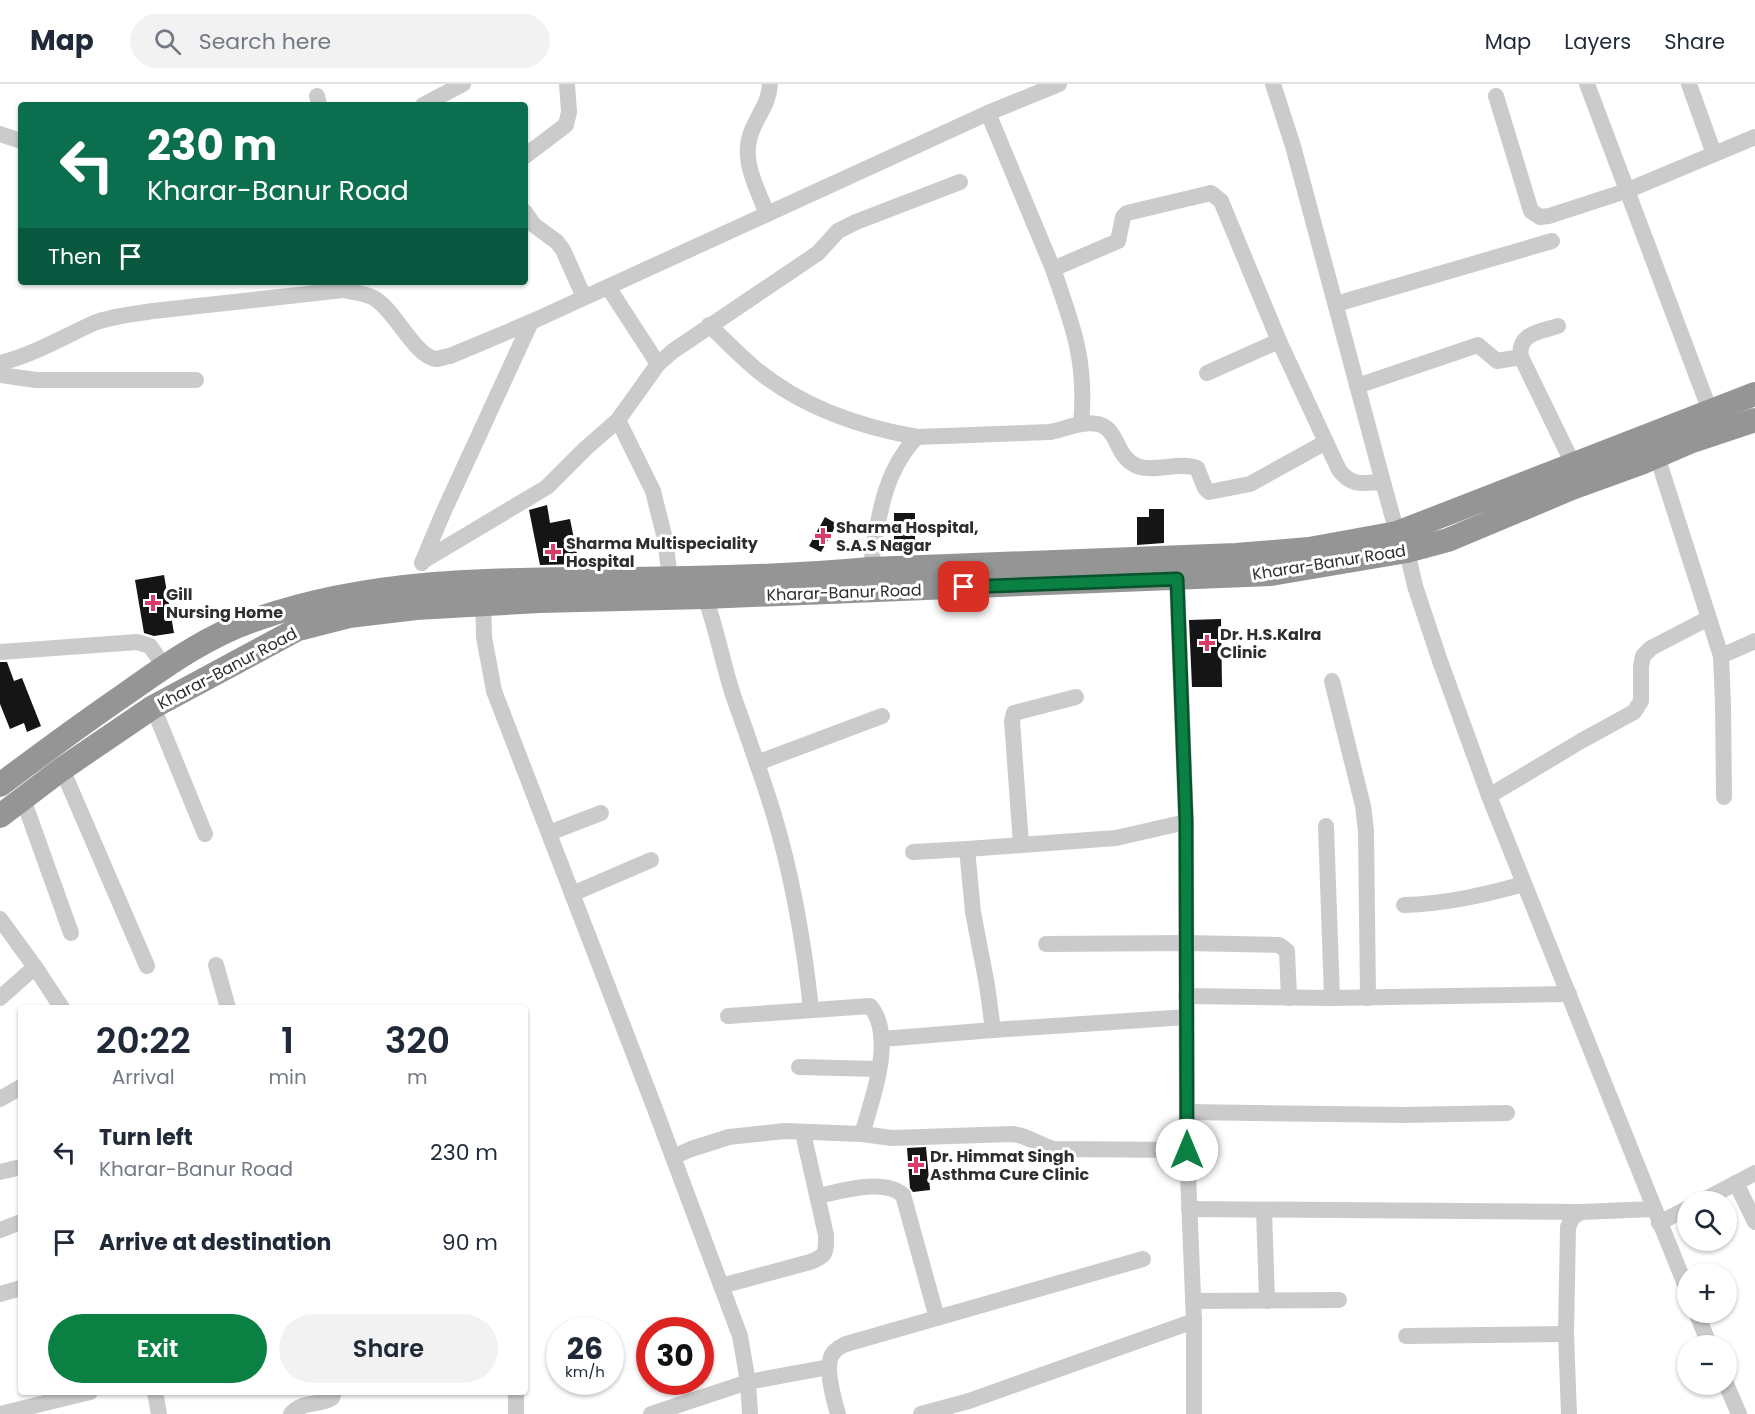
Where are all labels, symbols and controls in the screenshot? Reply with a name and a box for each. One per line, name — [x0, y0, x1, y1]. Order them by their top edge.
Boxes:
search box — [130, 14, 550, 68]
text: Map — [30, 21, 94, 60]
icon: search — [151, 25, 184, 58]
text: Search here — [199, 26, 331, 57]
text: Map — [1485, 27, 1531, 56]
text: Layers — [1564, 27, 1631, 56]
text: Share — [1664, 27, 1725, 56]
text: 230 m — [147, 116, 277, 175]
icon: left — [48, 126, 126, 204]
text: Kharar-Banur Road — [147, 172, 409, 209]
icon: arrive — [114, 240, 147, 273]
text: Then — [48, 241, 102, 272]
place label: Sharma Hospital, S.A.S Nagar — [836, 516, 979, 557]
marker: Sharma Hospital, S.A.S Nagar — [814, 527, 832, 545]
place label: Sharma Multispeciality Hospital — [566, 532, 759, 573]
street label: Kharar-Banur Road — [1251, 539, 1408, 586]
marker: Sharma Multispeciality Hospital — [544, 543, 562, 561]
pin — [938, 561, 989, 612]
icon: arrive — [947, 570, 980, 603]
street label: Kharar-Banur Road — [766, 578, 922, 607]
place label: Gill Nursing Home — [166, 583, 283, 624]
marker: Gill Nursing Home — [144, 594, 162, 612]
street label: Kharar-Banur Road — [153, 622, 301, 715]
place label: Dr. H.S.Kalra Clinic — [1220, 623, 1321, 664]
marker: Dr. H.S.Kalra Clinic — [1198, 634, 1216, 652]
text: 20:22 — [96, 1015, 191, 1066]
text: 1 — [281, 1015, 294, 1066]
text: 320 — [385, 1015, 450, 1066]
text: Arrival — [112, 1063, 175, 1091]
text: min — [268, 1063, 307, 1091]
text: m — [407, 1063, 428, 1091]
position arrow — [1155, 1118, 1219, 1182]
text: Turn left — [99, 1122, 193, 1153]
icon: left — [48, 1136, 81, 1169]
text: 230 m — [430, 1137, 498, 1168]
place label: Dr. Himmat Singh Asthma Cure Clinic — [930, 1145, 1089, 1186]
text: Kharar-Banur Road — [99, 1155, 293, 1183]
marker: Dr. Himmat Singh Asthma Cure Clinic — [907, 1156, 925, 1174]
map controls — [1677, 1191, 1737, 1395]
button: search — [1677, 1191, 1737, 1251]
icon: arrive — [48, 1226, 81, 1259]
text: Arrive at destination — [99, 1227, 331, 1258]
text: 90 m — [442, 1227, 498, 1258]
button: + — [1677, 1263, 1737, 1323]
button: Exit — [48, 1314, 267, 1383]
button: Share — [279, 1314, 498, 1383]
speed limit sign: 30 — [636, 1317, 714, 1395]
text: 26 — [567, 1327, 603, 1370]
button: − — [1677, 1335, 1737, 1395]
text: km/h — [565, 1361, 605, 1382]

